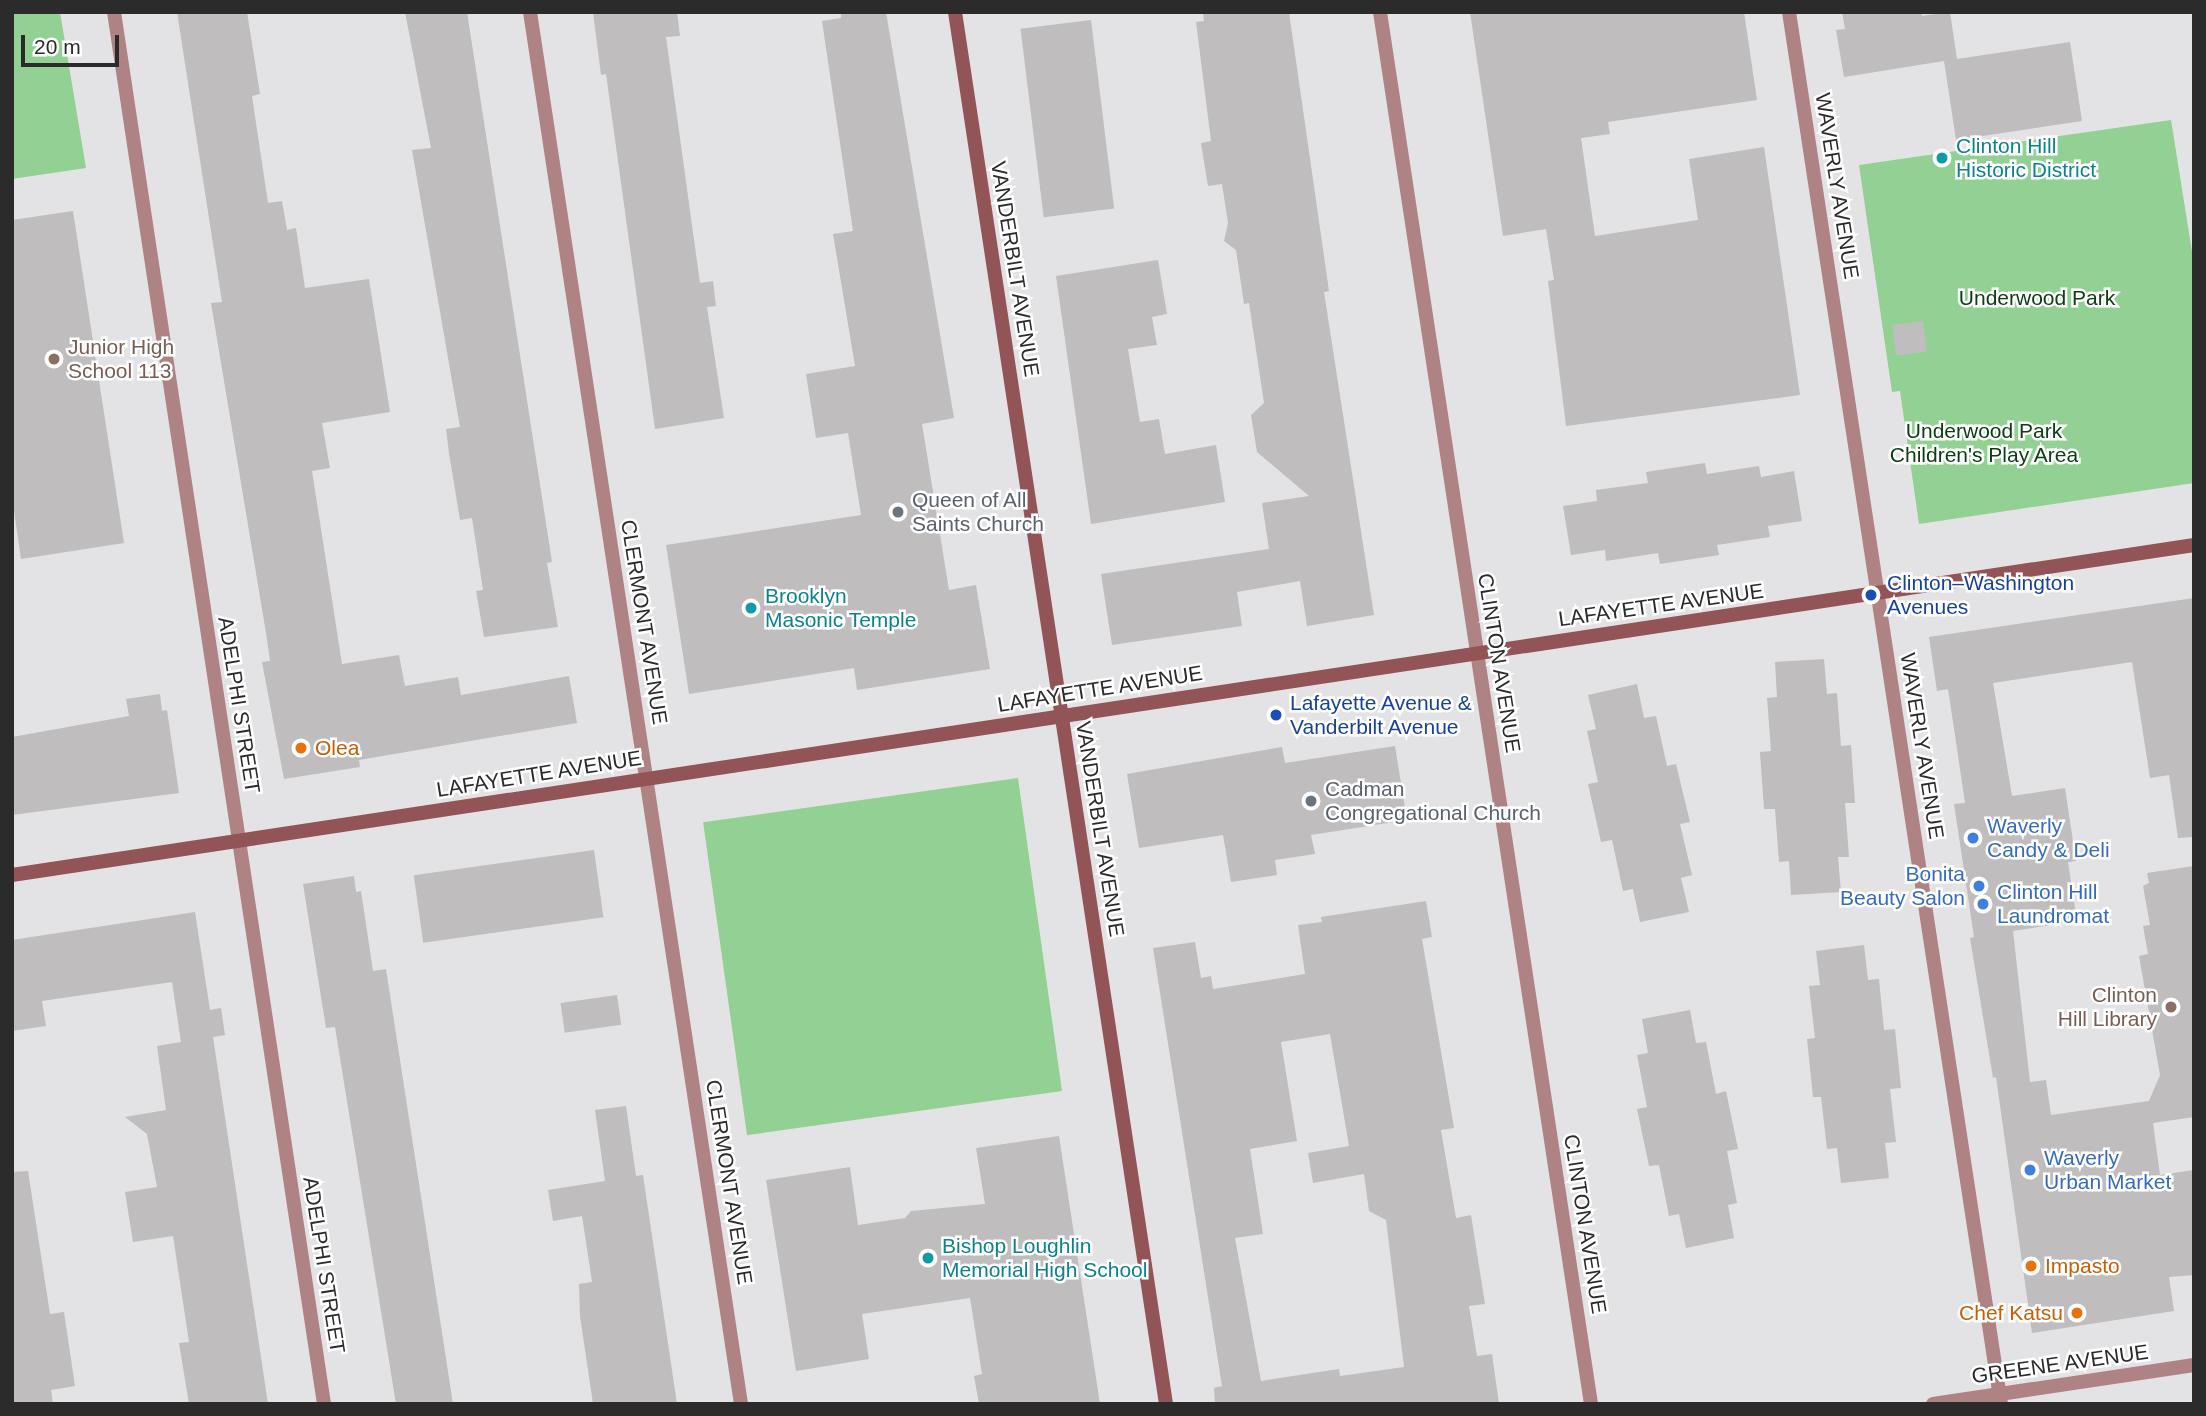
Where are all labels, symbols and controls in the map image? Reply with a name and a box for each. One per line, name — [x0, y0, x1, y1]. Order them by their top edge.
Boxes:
scale bar — [24, 21, 122, 65]
text: 20 m — [34, 35, 81, 58]
street label: WAVERLY AVENUE — [1810, 90, 1864, 282]
place label: Clinton Hill Historic District — [1956, 133, 2096, 183]
marker: Clinton Hill Historic District — [1934, 150, 1950, 166]
street label: VANDERBILT AVENUE — [985, 159, 1045, 379]
park label: Underwood Park — [1959, 285, 2115, 311]
place label: Junior High School 113 — [68, 334, 174, 384]
marker: Junior High School 113 — [46, 351, 62, 367]
park label: Underwood Park Children's Play Area — [1889, 418, 2079, 468]
place label: Queen of All Saints Church — [912, 487, 1044, 537]
marker: Queen of All Saints Church — [890, 504, 906, 520]
street label: CLERMONT AVENUE — [615, 517, 673, 727]
place label: Clinton–Washington Avenues — [1887, 570, 2074, 620]
street label: CLINTON AVENUE — [1472, 571, 1526, 755]
street label: LAFAYETTE AVENUE — [1556, 578, 1766, 632]
place label: Brooklyn Masonic Temple — [765, 583, 917, 633]
marker: Clinton–Washington Avenues — [1861, 585, 1881, 605]
marker: Brooklyn Masonic Temple — [743, 600, 759, 616]
street label: ADELPHI STREET — [213, 615, 265, 795]
street label: WAVERLY AVENUE — [1895, 650, 1949, 842]
street label: LAFAYETTE AVENUE — [995, 660, 1205, 718]
place label: Lafayette Avenue & Vanderbilt Avenue — [1290, 690, 1473, 740]
marker: Lafayette Avenue & Vanderbilt Avenue — [1268, 707, 1284, 723]
street label: VANDERBILT AVENUE — [1070, 719, 1130, 939]
place label: Olea — [315, 735, 359, 761]
marker: Olea — [293, 740, 309, 756]
street label: LAFAYETTE AVENUE — [434, 745, 644, 803]
place label: Cadman Congregational Church — [1325, 776, 1541, 826]
marker: Cadman Congregational Church — [1303, 793, 1319, 809]
place label: Waverly Candy & Deli — [1987, 813, 2110, 863]
marker: Waverly Candy & Deli — [1965, 830, 1981, 846]
place label: Bonita Beauty Salon — [1840, 861, 1965, 911]
marker: Bonita Beauty Salon — [1971, 878, 1987, 894]
place label: Clinton Hill Laundromat — [1997, 879, 2109, 929]
marker: Clinton Hill Laundromat — [1975, 896, 1991, 912]
place label: Clinton Hill Library — [2058, 982, 2157, 1032]
marker: Clinton Hill Library — [2163, 999, 2179, 1015]
street label: CLERMONT AVENUE — [700, 1077, 758, 1287]
street label: CLINTON AVENUE — [1558, 1132, 1612, 1316]
place label: Waverly Urban Market — [2044, 1145, 2171, 1195]
marker: Waverly Urban Market — [2022, 1162, 2038, 1178]
street label: ADELPHI STREET — [298, 1175, 350, 1355]
place label: Bishop Loughlin Memorial High School — [942, 1233, 1147, 1283]
marker: Bishop Loughlin Memorial High School — [920, 1250, 936, 1266]
place label: Impasto — [2045, 1253, 2120, 1279]
marker: Impasto — [2023, 1258, 2039, 1274]
place label: Chef Katsu — [1959, 1300, 2063, 1326]
marker: Chef Katsu — [2069, 1305, 2085, 1321]
street label: GREENE AVENUE — [1969, 1339, 2151, 1389]

